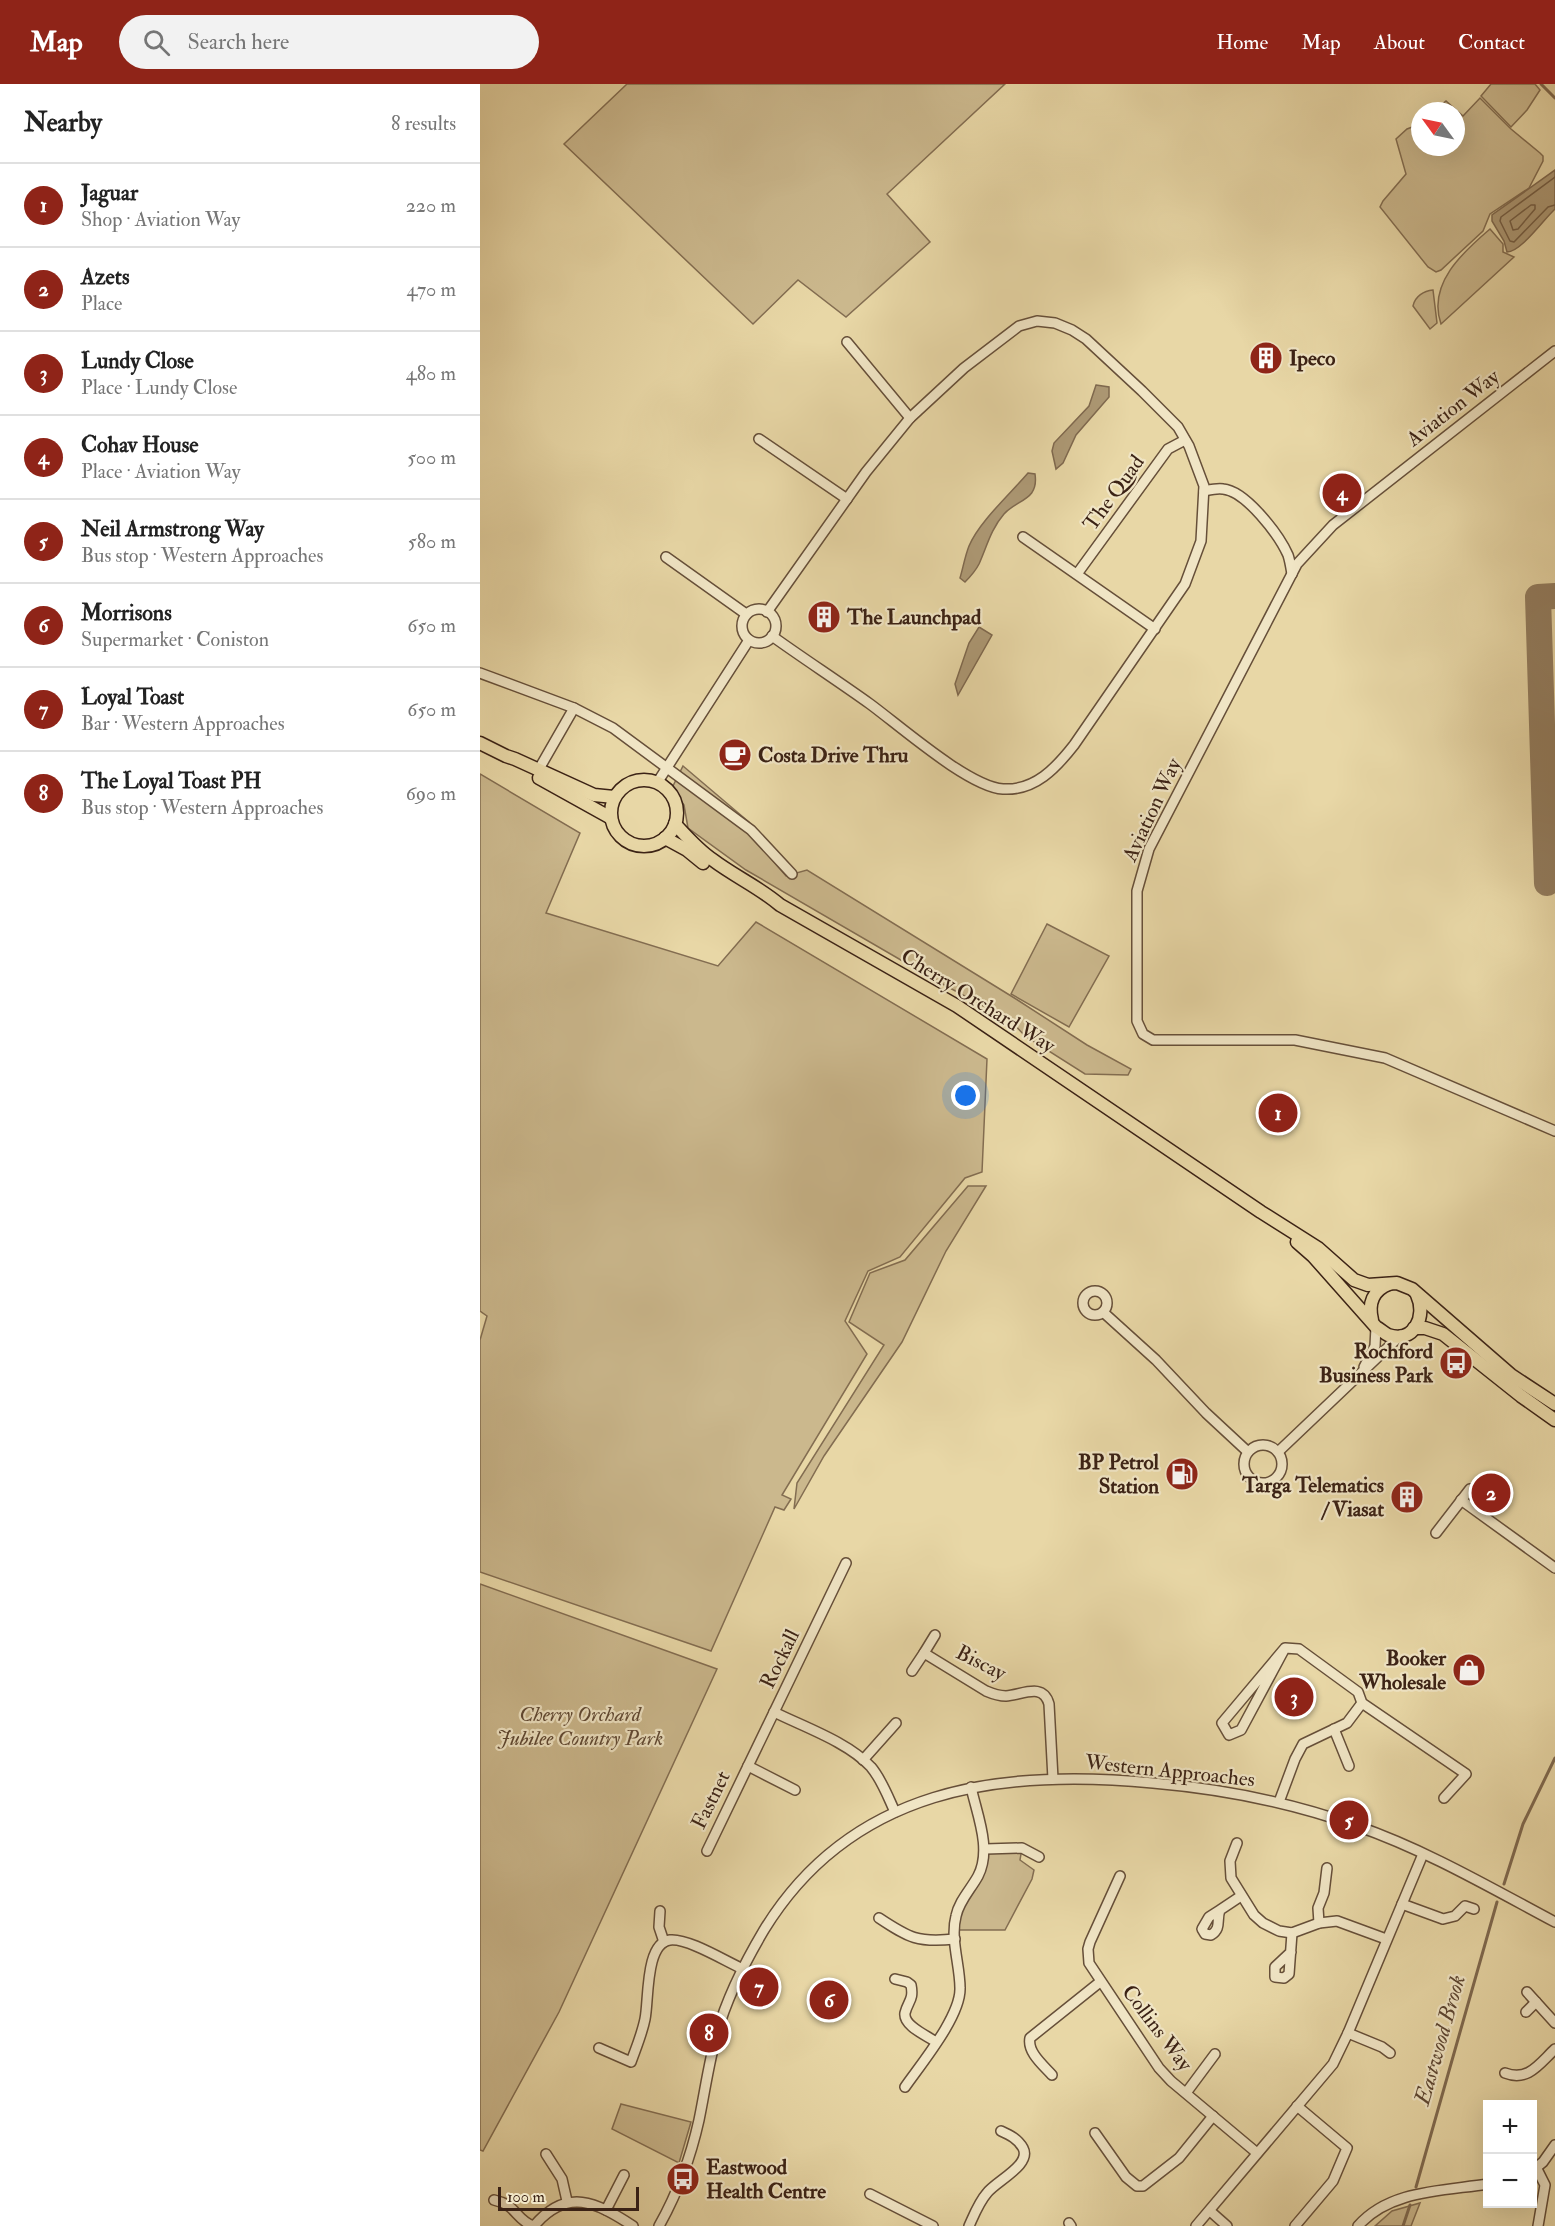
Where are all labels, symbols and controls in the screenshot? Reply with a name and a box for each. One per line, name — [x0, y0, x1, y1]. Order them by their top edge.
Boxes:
search box — [119, 15, 539, 69]
text: Map — [30, 25, 83, 60]
icon: search — [140, 26, 173, 59]
text: Search here — [188, 28, 289, 56]
text: Home — [1216, 29, 1268, 56]
text: Map — [1301, 29, 1341, 56]
text: About — [1374, 29, 1425, 56]
text: Contact — [1458, 29, 1525, 56]
north arrow — [1411, 102, 1465, 156]
text: Nearby — [24, 107, 102, 139]
text: 8 results — [391, 111, 456, 136]
text: Jaguar — [81, 179, 138, 207]
text: 1 — [40, 193, 47, 218]
text: 220 m — [406, 193, 456, 218]
text: Shop · Aviation Way — [81, 207, 240, 232]
text: Azets — [81, 263, 130, 291]
text: 2 — [38, 277, 49, 302]
text: 470 m — [407, 277, 456, 302]
text: Place — [81, 291, 122, 316]
building icon: Ipeco — [1248, 340, 1284, 376]
place label: Ipeco — [1289, 345, 1335, 372]
text: Lundy Close — [81, 347, 194, 375]
text: 3 — [40, 361, 47, 386]
text: 480 m — [406, 361, 456, 386]
street label: Aviation Way — [1400, 363, 1506, 453]
text: Place · Lundy Close — [81, 375, 237, 400]
text: Cohav House — [81, 431, 198, 459]
text: 4 — [38, 445, 49, 470]
text: 500 m — [407, 445, 456, 470]
street label: The Quad — [1077, 449, 1151, 536]
text: Place · Aviation Way — [81, 459, 240, 484]
pin: 4 — [1322, 470, 1362, 516]
text: Neil Armstrong Way — [81, 515, 264, 543]
text: 5 — [39, 529, 48, 554]
text: 580 m — [408, 529, 456, 554]
text: Bus stop · Western Approaches — [81, 543, 323, 568]
text: Morrisons — [81, 599, 172, 627]
building icon: The Launchpad — [806, 599, 842, 635]
place label: The Launchpad — [846, 604, 982, 631]
text: 6 — [38, 613, 49, 638]
text: 650 m — [407, 613, 456, 638]
text: Supermarket · Coniston — [81, 627, 269, 652]
text: Loyal Toast — [81, 683, 184, 711]
text: 7 — [39, 697, 48, 722]
text: 650 m — [407, 697, 456, 722]
text: Bar · Western Approaches — [81, 711, 285, 736]
cafe icon: Costa Drive Thru — [717, 737, 753, 773]
place label: Costa Drive Thru — [758, 742, 908, 769]
street label: Aviation Way — [1116, 753, 1188, 867]
text: The Loyal Toast PH — [81, 767, 261, 795]
text: 8 — [39, 781, 48, 806]
text: 690 m — [406, 781, 456, 806]
text: Bus stop · Western Approaches — [81, 795, 323, 820]
street label: Cherry Orchard Way — [896, 943, 1061, 1060]
your location — [951, 1081, 980, 1110]
pin: 1 — [1258, 1090, 1298, 1136]
place label: Rochford Business Park — [1319, 1338, 1434, 1389]
bus stop icon: Rochford Business Park — [1438, 1345, 1474, 1381]
place label: BP Petrol Station — [1078, 1449, 1160, 1500]
fuel station icon: BP Petrol Station — [1164, 1456, 1200, 1492]
pin: 2 — [1472, 1470, 1510, 1516]
place label: Targa Telematics / Viasat — [1241, 1472, 1384, 1523]
building icon: Targa Telematics / Viasat — [1389, 1479, 1425, 1515]
street label: Rockall — [754, 1624, 806, 1693]
street label: Biscay — [951, 1639, 1011, 1687]
place label: Booker Wholesale — [1358, 1645, 1447, 1696]
shop icon: Booker Wholesale — [1451, 1652, 1487, 1688]
pin: 3 — [1274, 1674, 1314, 1720]
park label: Cherry Orchard Jubilee Country Park — [497, 1701, 663, 1752]
street label: Western Approaches — [1083, 1749, 1256, 1793]
street label: Fastnet — [685, 1766, 737, 1834]
pin: 5 — [1330, 1798, 1368, 1842]
pin: 7 — [740, 1964, 778, 2010]
water label: Eastwood Brook — [1408, 1972, 1472, 2110]
pin: 6 — [810, 1978, 848, 2022]
street label: Collins Way — [1116, 1979, 1199, 2077]
pin: 8 — [690, 2010, 728, 2056]
map controls — [1483, 2100, 1537, 2208]
button: + — [1483, 2100, 1537, 2154]
place label: Eastwood Health Centre — [706, 2154, 826, 2205]
button: − — [1483, 2154, 1537, 2208]
bus stop icon: Eastwood Health Centre — [665, 2161, 701, 2197]
scale bar — [498, 2184, 639, 2212]
text: 100 m — [507, 2187, 545, 2207]

